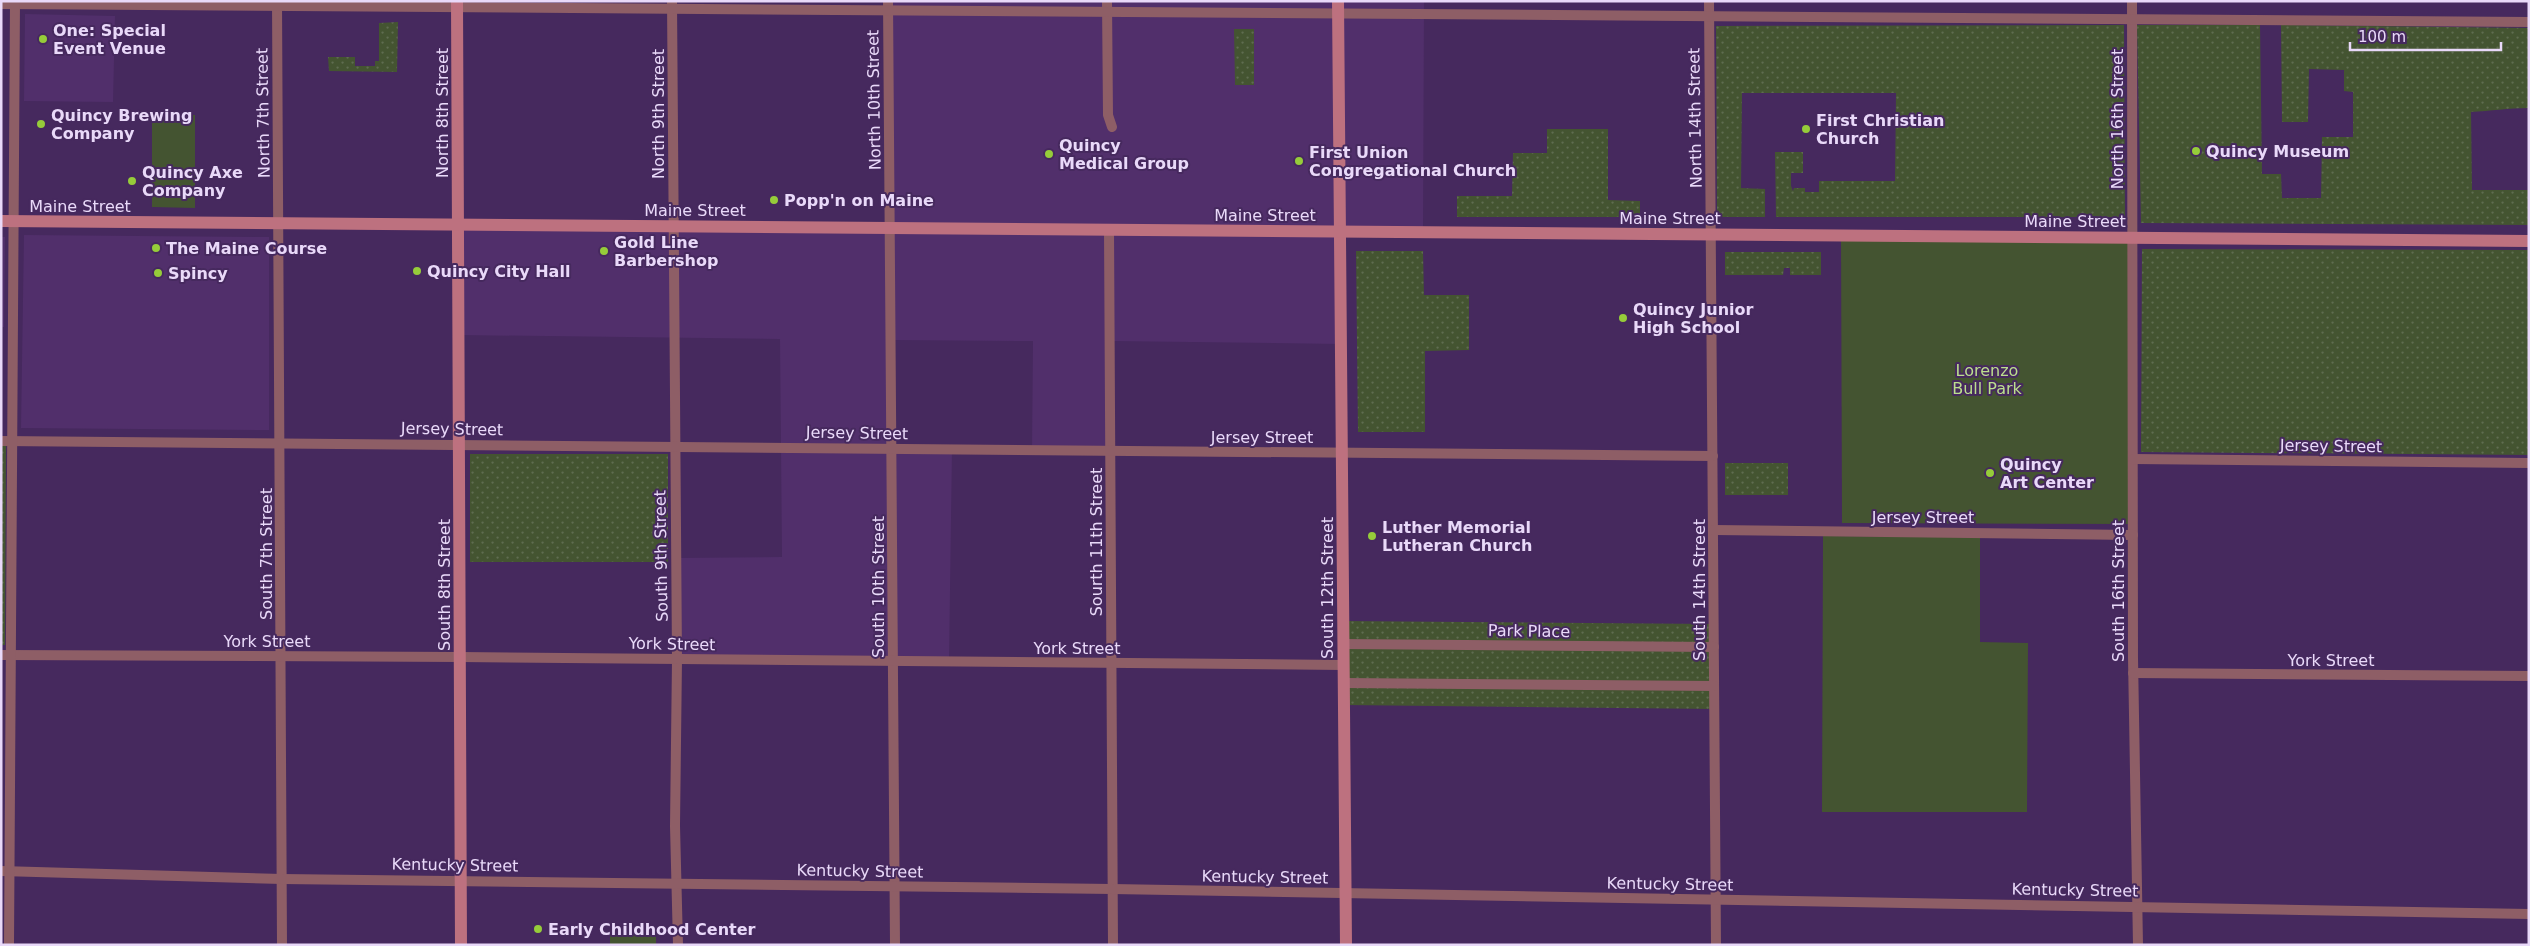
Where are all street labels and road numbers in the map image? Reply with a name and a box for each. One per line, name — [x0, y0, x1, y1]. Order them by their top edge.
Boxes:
street label: North 10th Street — [863, 30, 885, 170]
street label: North 7th Street — [252, 48, 274, 178]
street label: North 8th Street — [433, 48, 452, 178]
street label: North 14th Street — [1684, 48, 1706, 188]
street label: North 9th Street — [649, 49, 668, 179]
street label: North 16th Street — [2108, 49, 2127, 189]
street label: Maine Street — [29, 197, 131, 216]
street label: Maine Street — [644, 201, 746, 220]
street label: Maine Street — [1214, 206, 1316, 225]
street label: Maine Street — [1619, 209, 1721, 228]
street label: Maine Street — [2024, 212, 2126, 231]
street label: Jersey Street — [400, 419, 503, 439]
street label: Jersey Street — [805, 423, 908, 443]
street label: Jersey Street — [1210, 428, 1313, 447]
street label: Jersey Street — [2279, 436, 2382, 456]
street label: Sourth 11th Street — [1087, 468, 1106, 616]
street label: South 7th Street — [257, 488, 276, 620]
street label: South 9th Street — [650, 490, 672, 622]
street label: Jersey Street — [1871, 508, 1974, 527]
street label: South 10th Street — [869, 516, 888, 658]
street label: South 12th Street — [1318, 517, 1337, 659]
street label: South 8th Street — [435, 519, 454, 651]
street label: South 14th Street — [1690, 519, 1709, 661]
street label: South 16th Street — [2109, 520, 2128, 662]
street label: Park Place — [1488, 621, 1570, 641]
street label: York Street — [223, 632, 310, 651]
street label: York Street — [627, 634, 716, 654]
street label: York Street — [1033, 639, 1120, 658]
street label: York Street — [2287, 651, 2374, 670]
street label: Kentucky Street — [391, 854, 519, 876]
street label: Kentucky Street — [796, 860, 924, 882]
street label: Kentucky Street — [1201, 866, 1329, 888]
street label: Kentucky Street — [1606, 873, 1734, 895]
street label: Kentucky Street — [2011, 879, 2139, 901]

